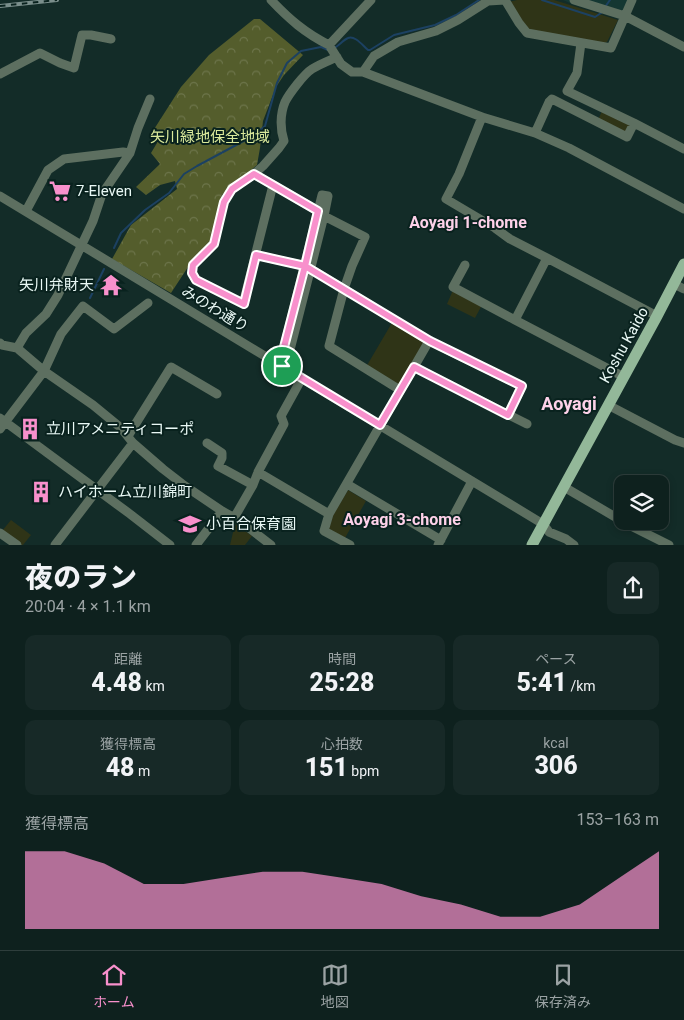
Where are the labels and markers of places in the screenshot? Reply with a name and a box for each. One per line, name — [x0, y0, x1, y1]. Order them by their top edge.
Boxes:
supermarket icon: 7-Eleven — [47, 178, 73, 204]
place label: 7-Eleven — [76, 182, 132, 200]
temple icon: 矢川弁財天 — [98, 272, 124, 298]
place label: 矢川弁財天 — [19, 276, 94, 294]
pin — [261, 345, 303, 387]
building icon: 立川アメニティコーポ — [17, 416, 43, 442]
place label: 立川アメニティコーポ — [46, 420, 194, 438]
building icon: ハイホーム立川錦町 — [28, 479, 54, 505]
place label: ハイホーム立川錦町 — [58, 483, 192, 501]
school or university icon: 小百合保育園 — [177, 511, 203, 537]
place label: 小百合保育園 — [206, 515, 296, 533]

